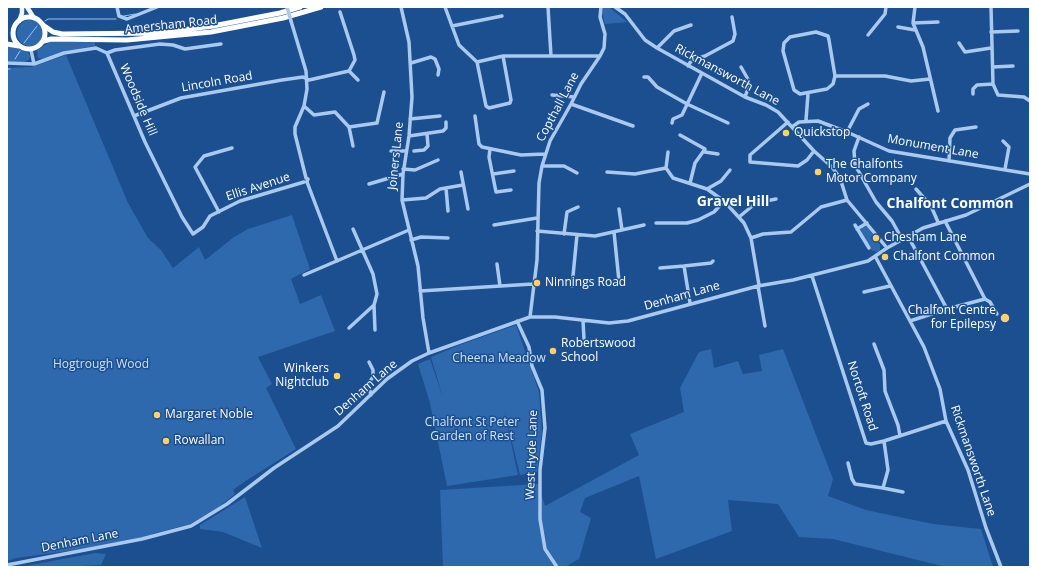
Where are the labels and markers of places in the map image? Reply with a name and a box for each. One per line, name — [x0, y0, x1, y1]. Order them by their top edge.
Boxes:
place label: Quickstop — [794, 126, 850, 140]
marker: Quickstop — [781, 128, 791, 138]
place label: The Chalfonts Motor Company — [826, 158, 917, 186]
marker: The Chalfonts Motor Company — [813, 167, 823, 177]
place label: Chesham Lane — [884, 231, 967, 245]
marker: Chesham Lane — [871, 233, 881, 243]
place label: Chalfont Common — [893, 250, 995, 264]
marker: Chalfont Common — [880, 252, 890, 262]
place label: Ninnings Road — [545, 276, 626, 290]
marker: Ninnings Road — [532, 278, 542, 288]
place label: Chalfont Centre for Epilepsy — [908, 304, 996, 332]
marker: Chalfont Centre for Epilepsy — [999, 312, 1011, 324]
place label: Robertswood School — [561, 337, 636, 365]
marker: Robertswood School — [548, 346, 558, 356]
place label: Winkers Nightclub — [275, 362, 329, 390]
marker: Winkers Nightclub — [332, 371, 342, 381]
place label: Margaret Noble — [165, 408, 253, 422]
marker: Margaret Noble — [152, 410, 162, 420]
place label: Rowallan — [174, 434, 225, 448]
marker: Rowallan — [161, 436, 171, 446]

